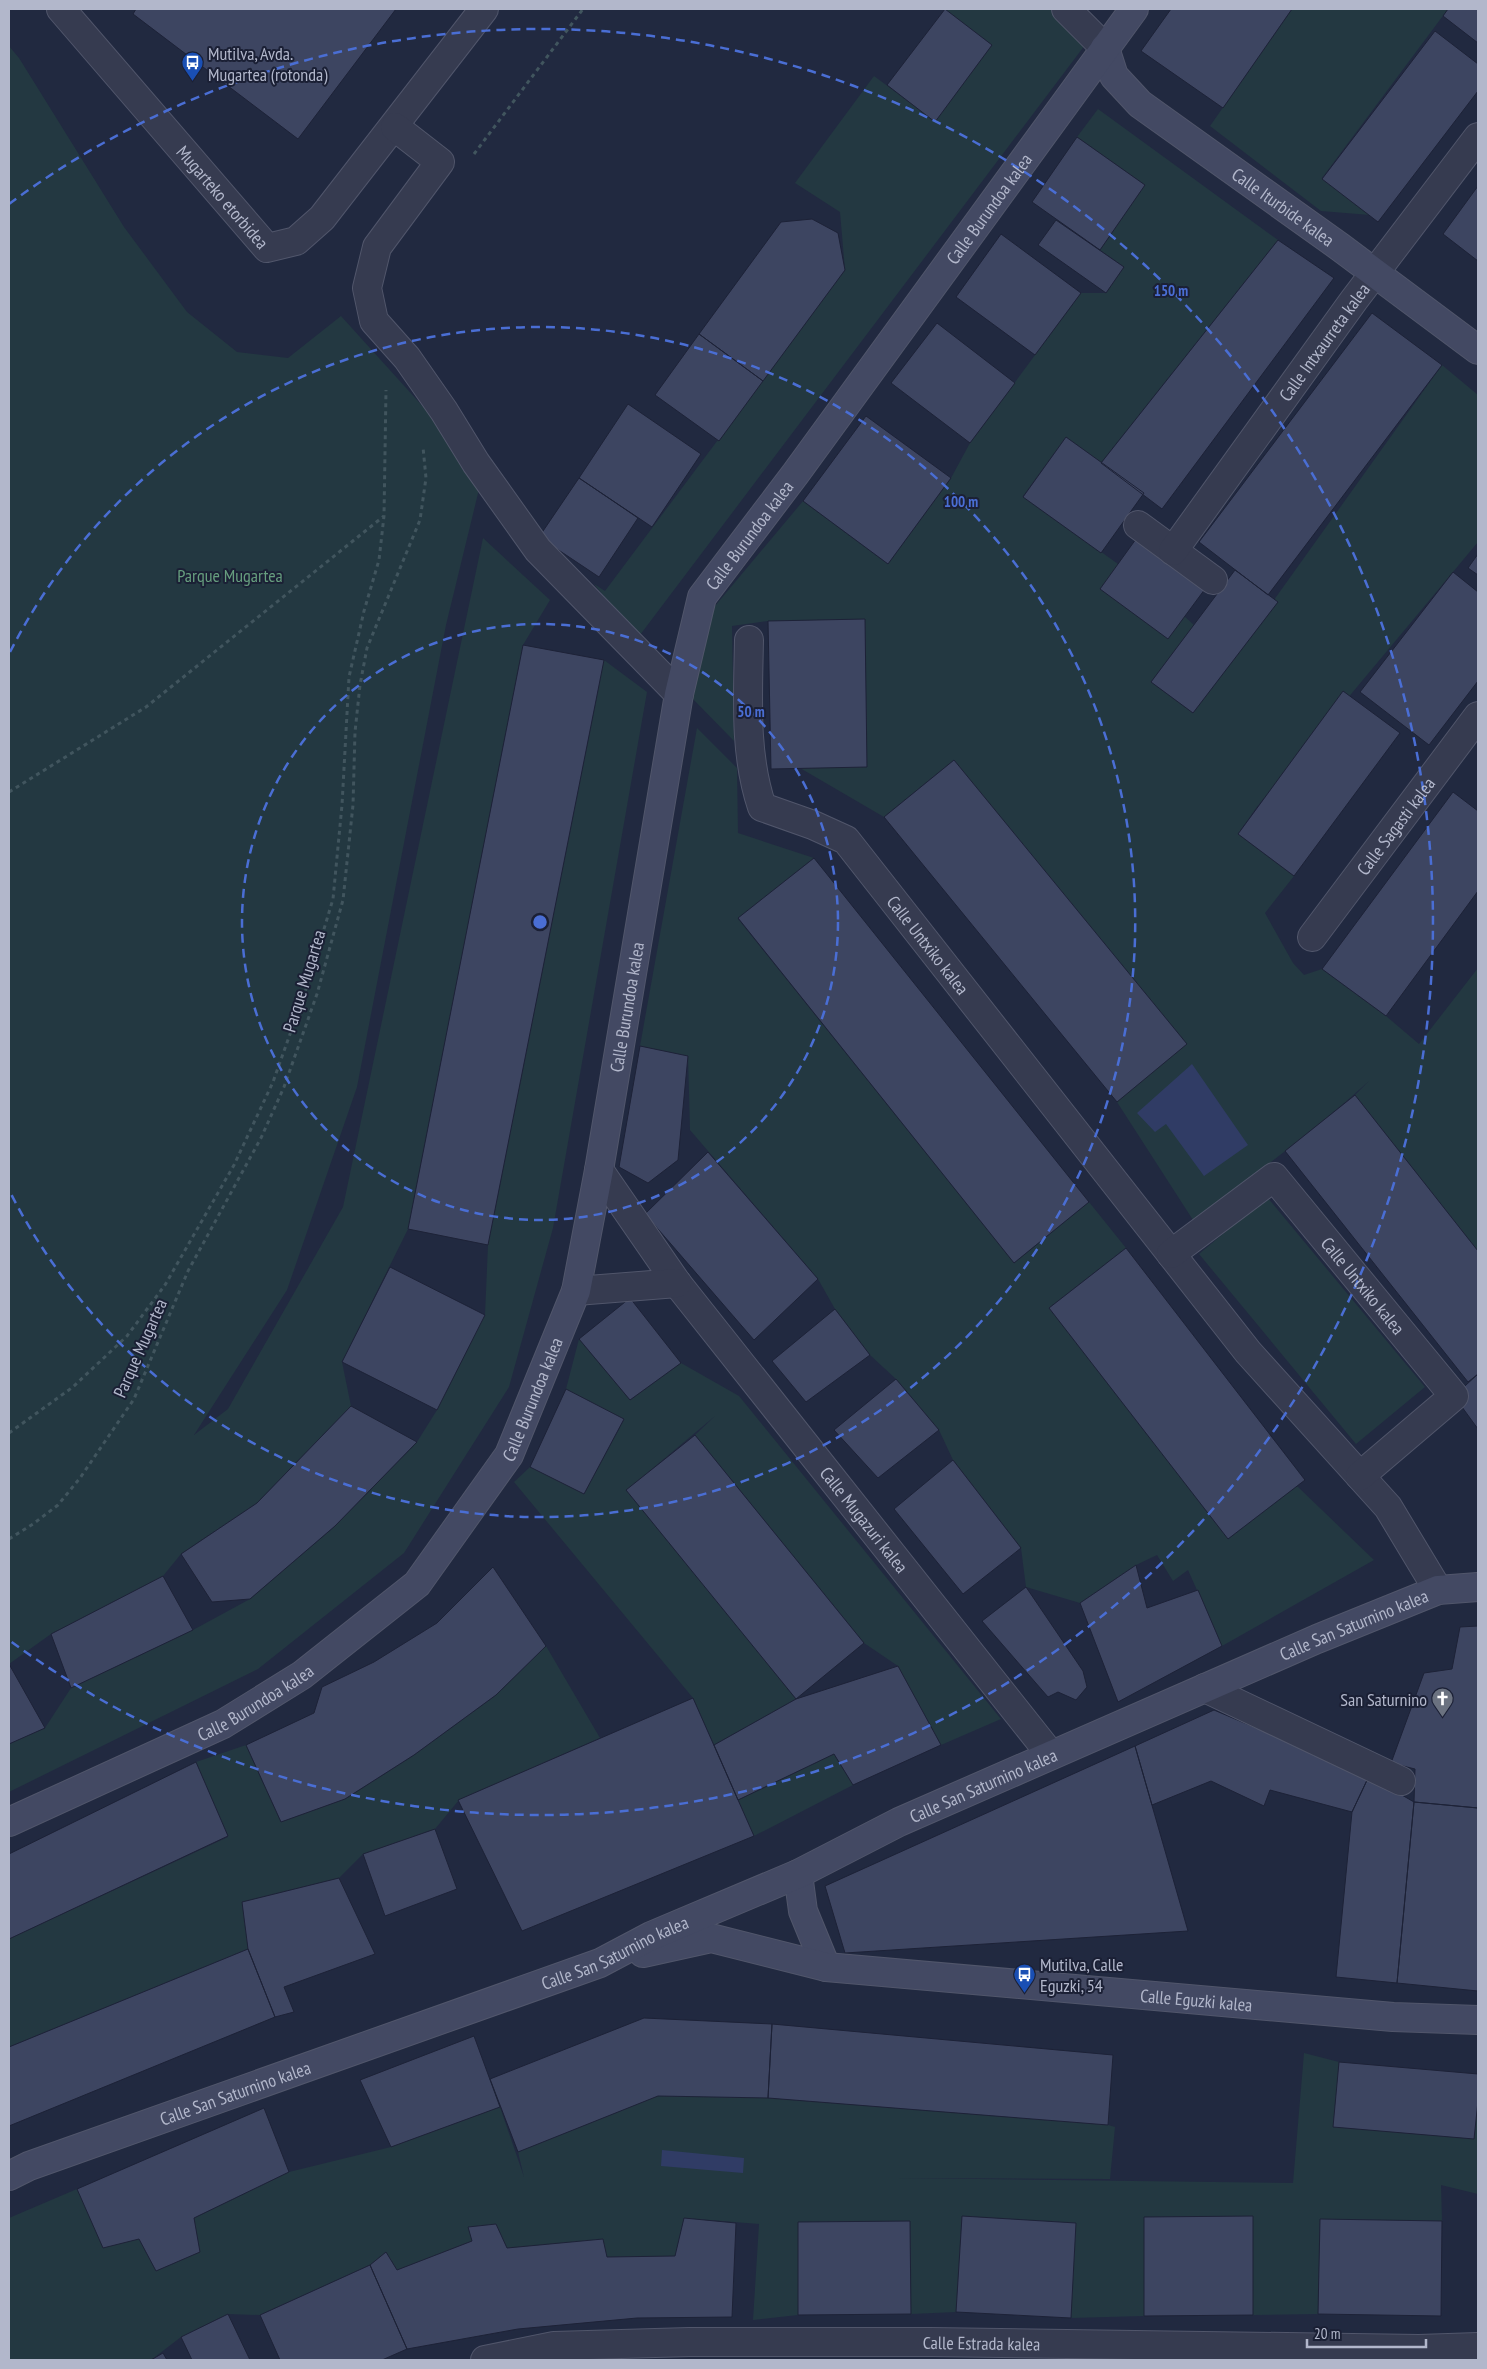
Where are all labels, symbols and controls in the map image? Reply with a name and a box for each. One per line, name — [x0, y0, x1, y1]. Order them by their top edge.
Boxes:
place label: Mutilva, Avda. Mugartea (rotonda) — [208, 42, 328, 86]
bus stop icon: Mutilva, Avda. Mugartea (rotonda) — [180, 51, 204, 82]
street label: Mugarteko etorbidea — [172, 140, 274, 253]
street label: Calle Burundoa kalea — [941, 149, 1037, 268]
street label: Calle Iturbide kalea — [1228, 162, 1339, 251]
street label: Calle Intxaurreta kalea — [1273, 278, 1375, 405]
text: 150 m — [1154, 281, 1188, 300]
street label: Calle Burundoa kalea — [700, 476, 798, 594]
text: 100 m — [944, 492, 978, 511]
park label: Parque Mugartea — [177, 564, 283, 587]
text: 50 m — [737, 702, 765, 721]
street label: Calle Sagasti kalea — [1351, 772, 1440, 879]
street label: Calle Untxiko kalea — [882, 891, 974, 999]
centre of rings — [531, 913, 549, 931]
street label: Parque Mugartea — [278, 927, 330, 1035]
street label: Calle Burundoa kalea — [604, 940, 649, 1074]
street label: Calle Untxiko kalea — [1316, 1232, 1410, 1339]
street label: Parque Mugartea — [108, 1295, 172, 1401]
street label: Calle Burundoa kalea — [497, 1334, 567, 1466]
street label: Calle Mugazuri kalea — [815, 1462, 913, 1577]
street label: Calle San Saturnino kalea — [1276, 1584, 1431, 1665]
street label: Calle Burundoa kalea — [194, 1659, 318, 1746]
church icon: San Saturnino — [1431, 1687, 1455, 1718]
place label: San Saturnino — [1340, 1688, 1427, 1711]
street label: Calle San Saturnino kalea — [906, 1743, 1060, 1828]
street label: Calle San Saturnino kalea — [538, 1910, 692, 1994]
place label: Mutilva, Calle Eguzki, 54 — [1040, 1953, 1124, 1997]
bus stop icon: Mutilva, Calle Eguzki, 54 — [1012, 1962, 1036, 1993]
street label: Calle Eguzki kalea — [1139, 1983, 1253, 2016]
street label: Calle San Saturnino kalea — [156, 2055, 314, 2130]
scale bar — [1307, 2316, 1426, 2348]
text: 20 m — [1314, 2324, 1340, 2343]
street label: Calle Estrada kalea — [923, 2330, 1041, 2355]

